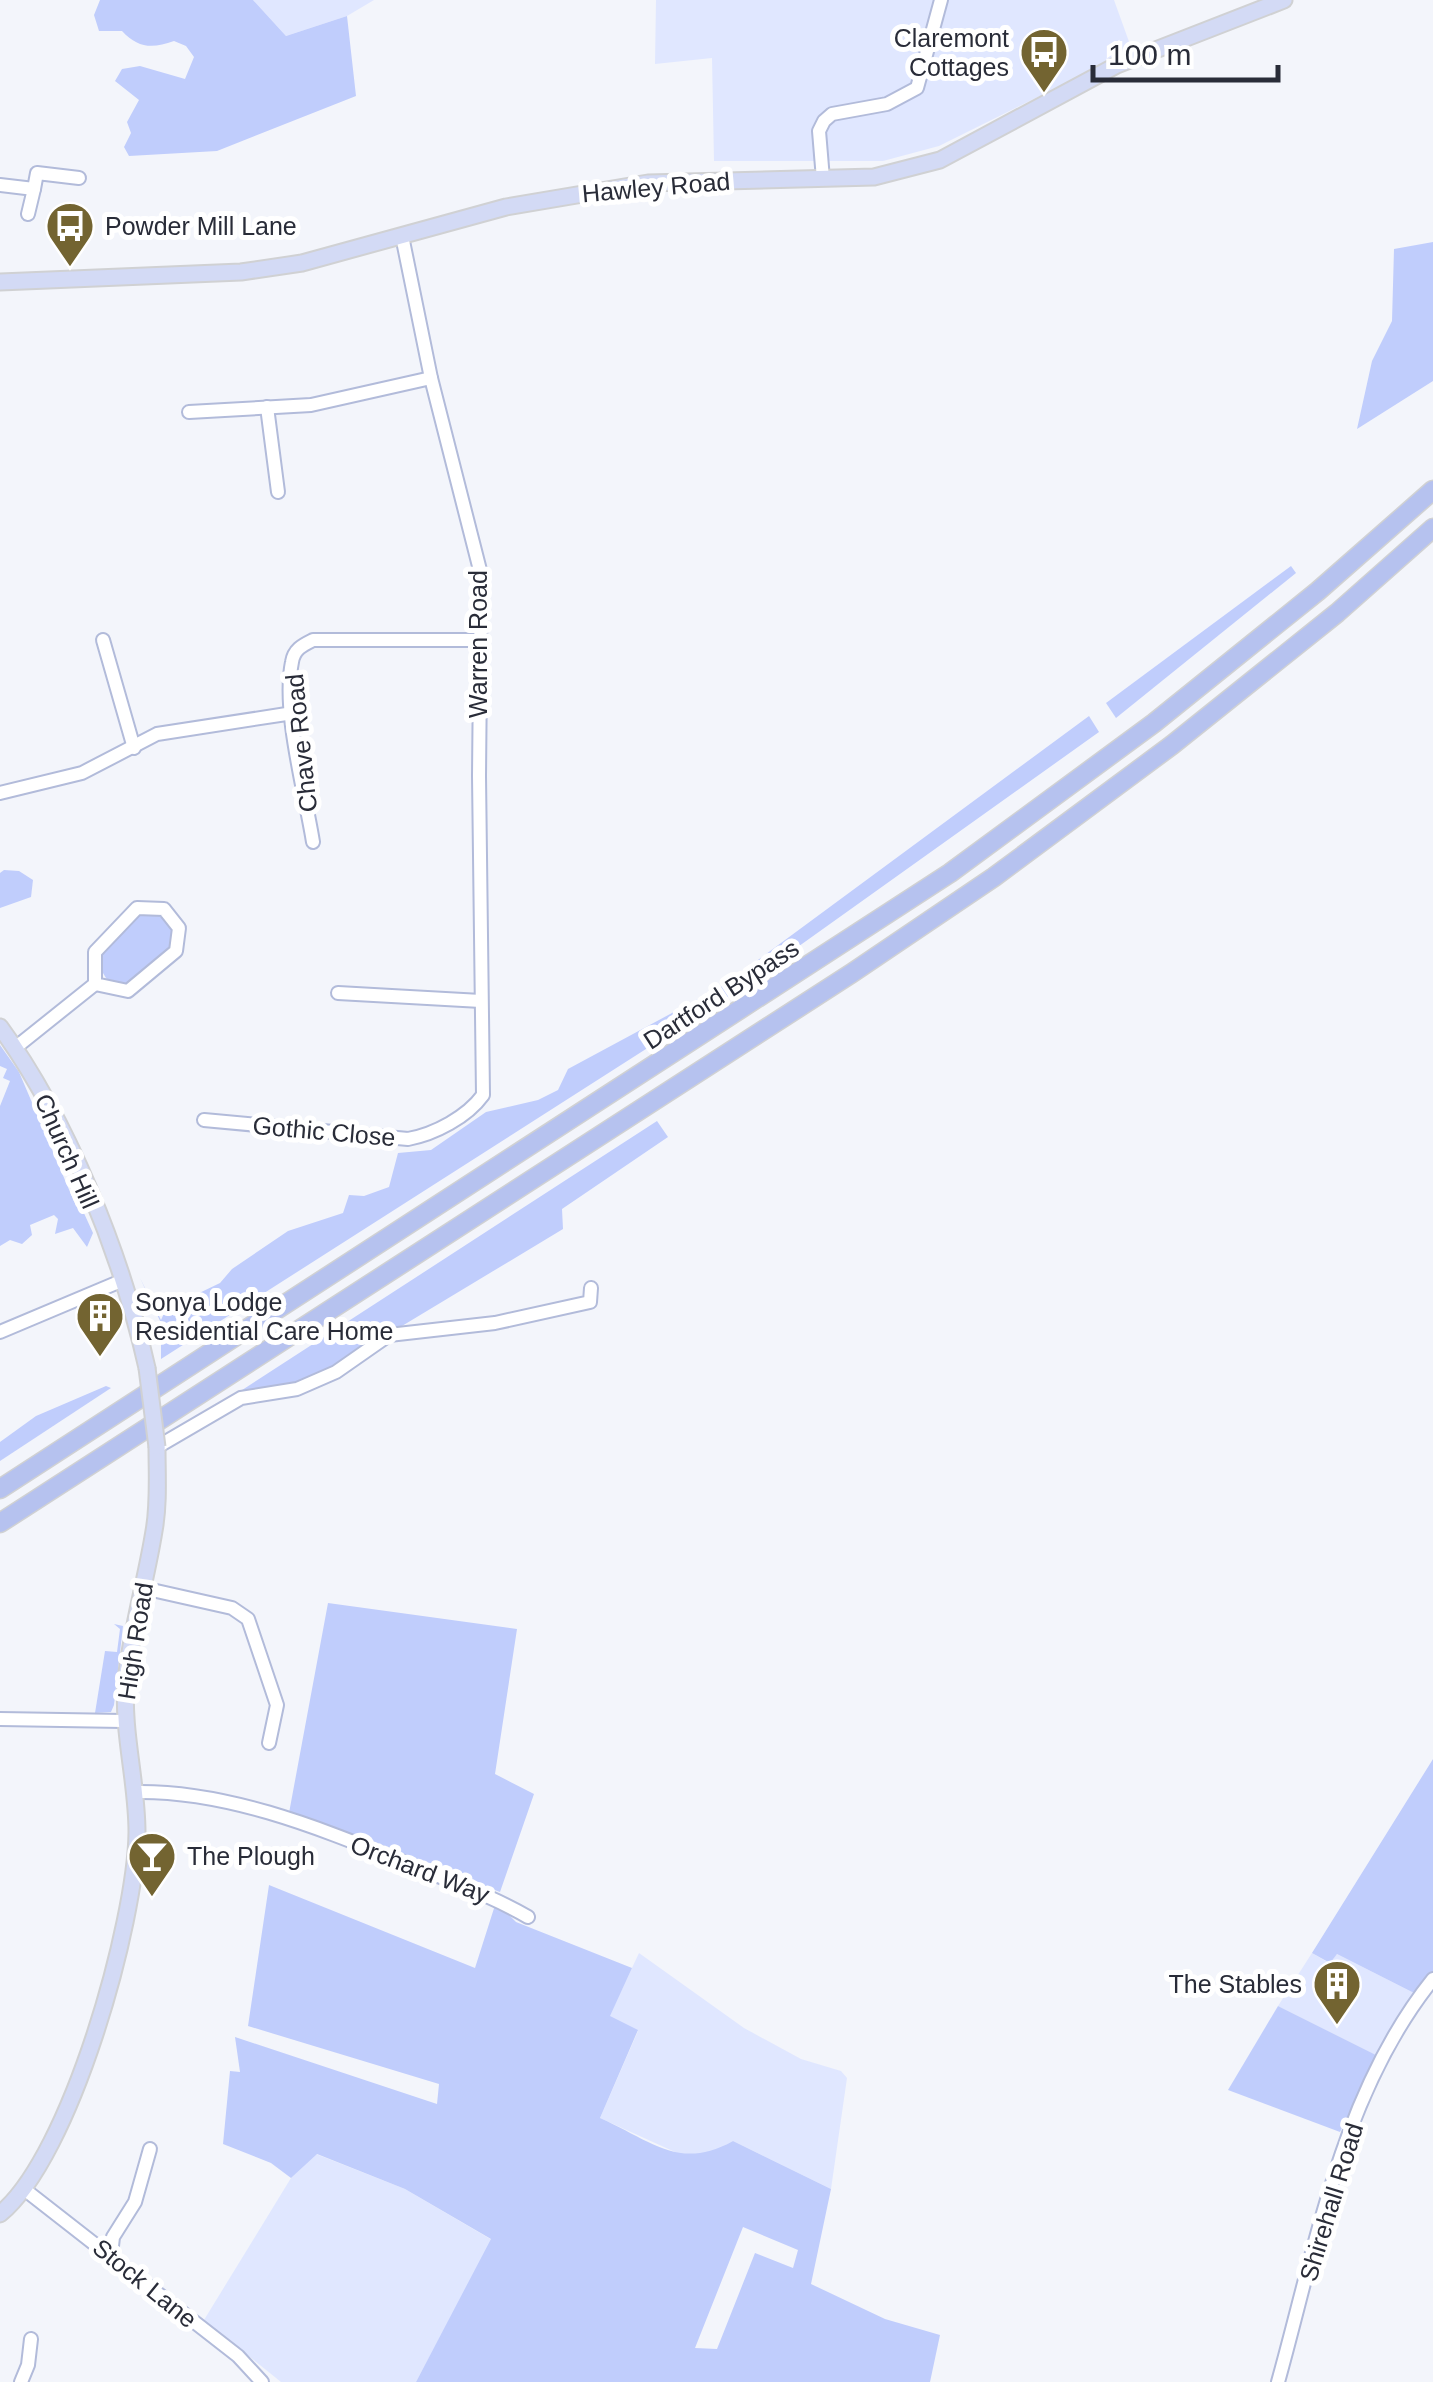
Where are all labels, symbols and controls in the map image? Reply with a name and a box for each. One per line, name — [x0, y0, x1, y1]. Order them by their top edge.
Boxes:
scale bar — [1093, 20, 1278, 82]
place label: Claremont Cottages — [894, 24, 1009, 81]
bus stop icon: Claremont Cottages — [1018, 26, 1070, 94]
text: 100 m — [1108, 38, 1191, 71]
street label: Hawley Road — [581, 167, 731, 207]
bus stop icon: Powder Mill Lane — [44, 200, 96, 268]
place label: Powder Mill Lane — [105, 212, 297, 240]
street label: Warren Road — [464, 570, 492, 718]
street label: Chave Road — [280, 672, 322, 814]
street label: Dartford Bypass — [638, 933, 804, 1055]
street label: Church Hill — [29, 1089, 105, 1213]
street label: Gothic Close — [251, 1111, 397, 1151]
place label: Sonya Lodge Residential Care Home — [135, 1288, 393, 1345]
building icon: Sonya Lodge Residential Care Home — [74, 1290, 126, 1358]
street label: High Road — [112, 1580, 158, 1702]
bar icon: The Plough — [126, 1830, 178, 1898]
street label: Orchard Way — [347, 1830, 494, 1908]
place label: The Plough — [187, 1842, 315, 1870]
building icon: The Stables — [1311, 1958, 1363, 2026]
place label: The Stables — [1169, 1970, 1302, 1998]
street label: Shirehall Road — [1294, 2119, 1368, 2285]
street label: Stock Lane — [88, 2233, 202, 2333]

